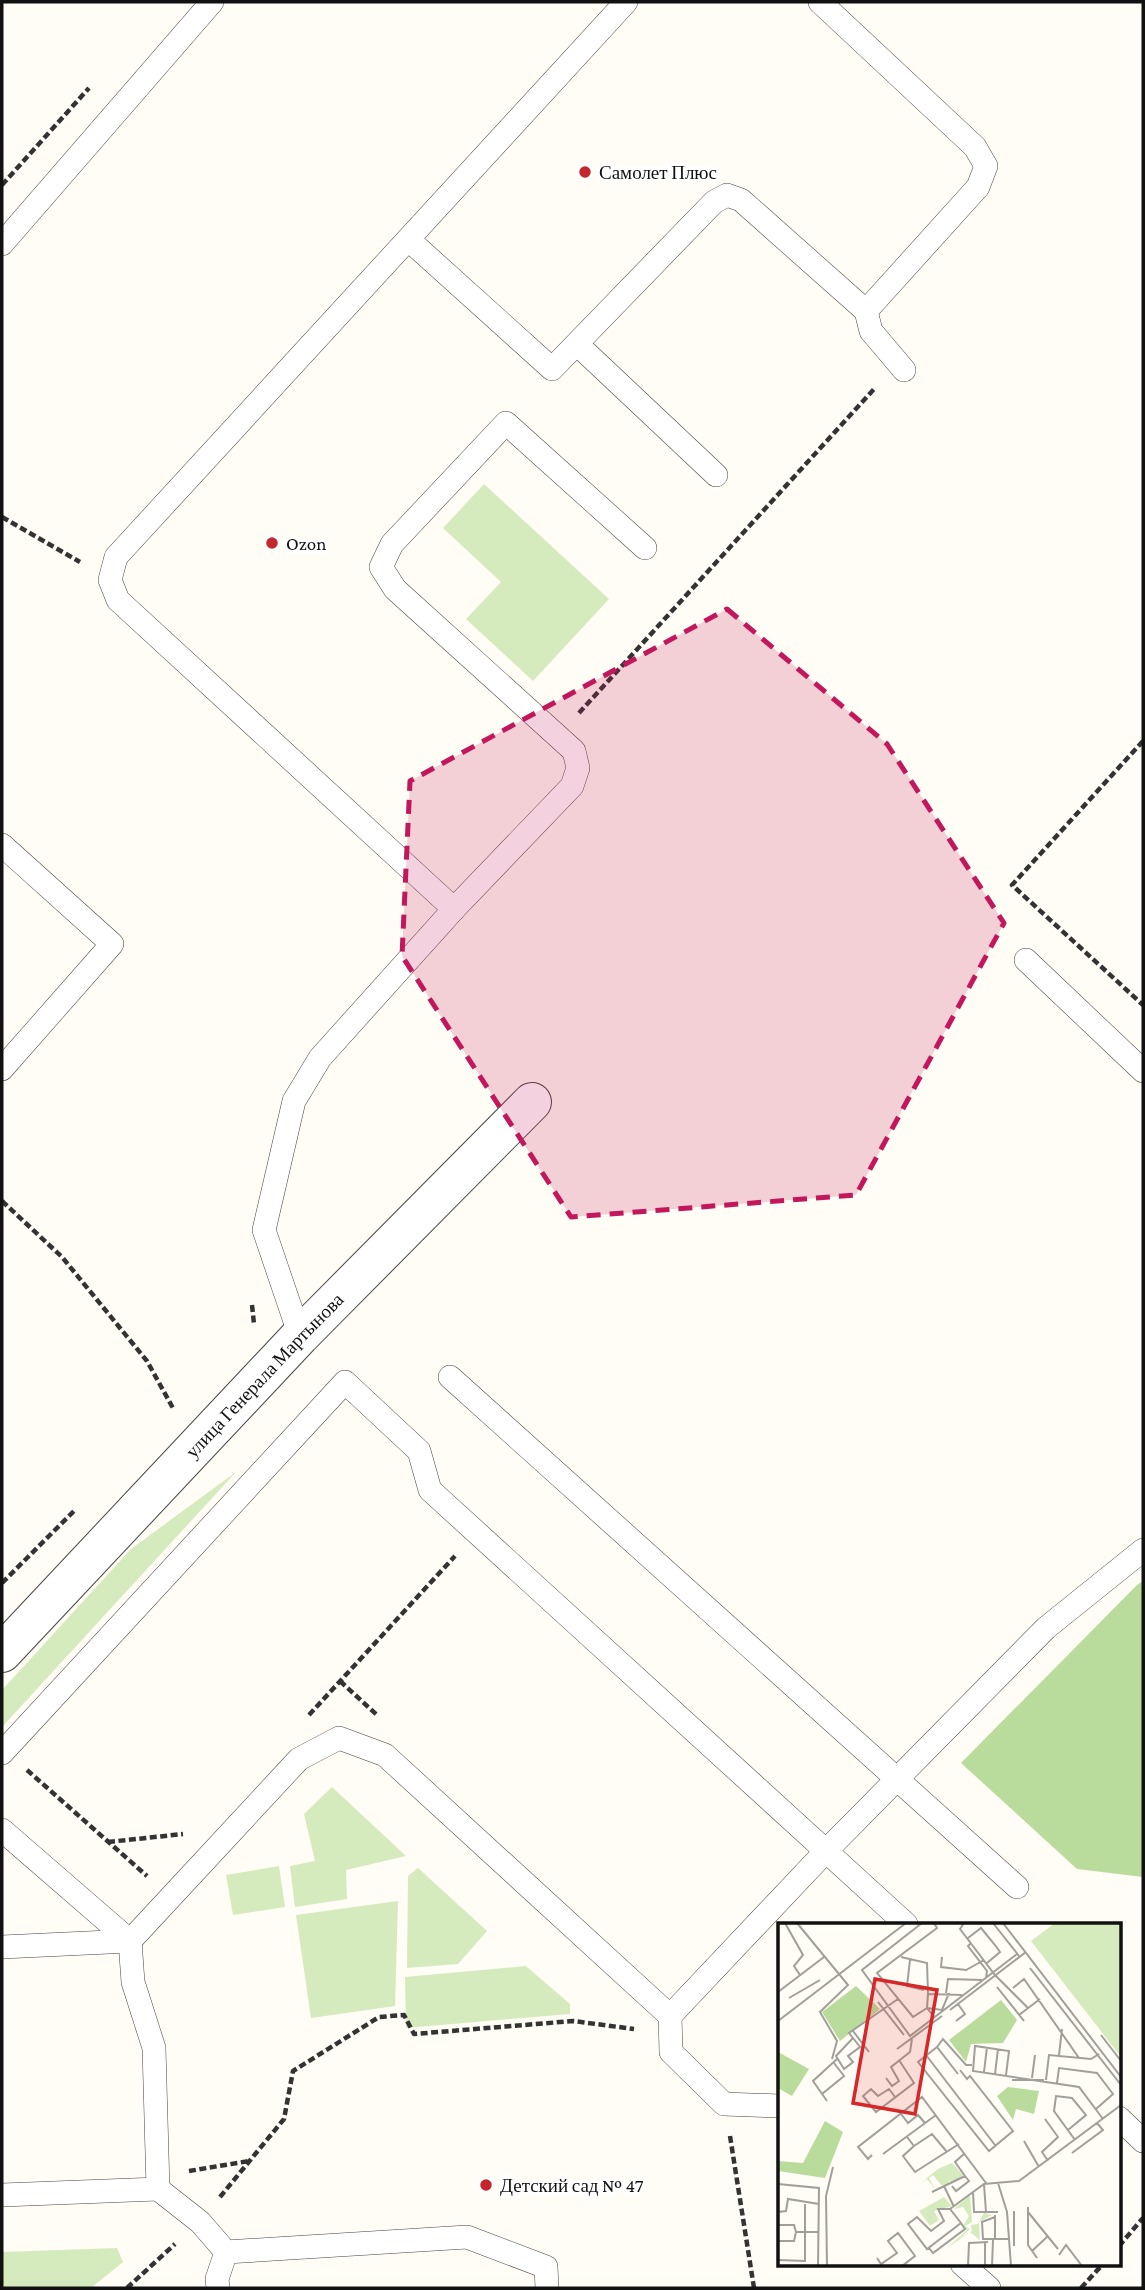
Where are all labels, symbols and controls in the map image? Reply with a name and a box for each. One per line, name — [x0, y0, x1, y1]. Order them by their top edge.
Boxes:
place label: Самолет Плюс — [599, 162, 717, 183]
marker: Самолет Плюс — [577, 164, 593, 180]
place label: Ozon — [286, 533, 326, 554]
marker: Ozon — [264, 535, 280, 551]
street label: улица Генерала Мартынова — [181, 1288, 348, 1462]
inset map — [778, 1923, 1120, 2266]
place label: Детский сад № 47 — [500, 2175, 644, 2196]
marker: Детский сад № 47 — [478, 2177, 494, 2193]

